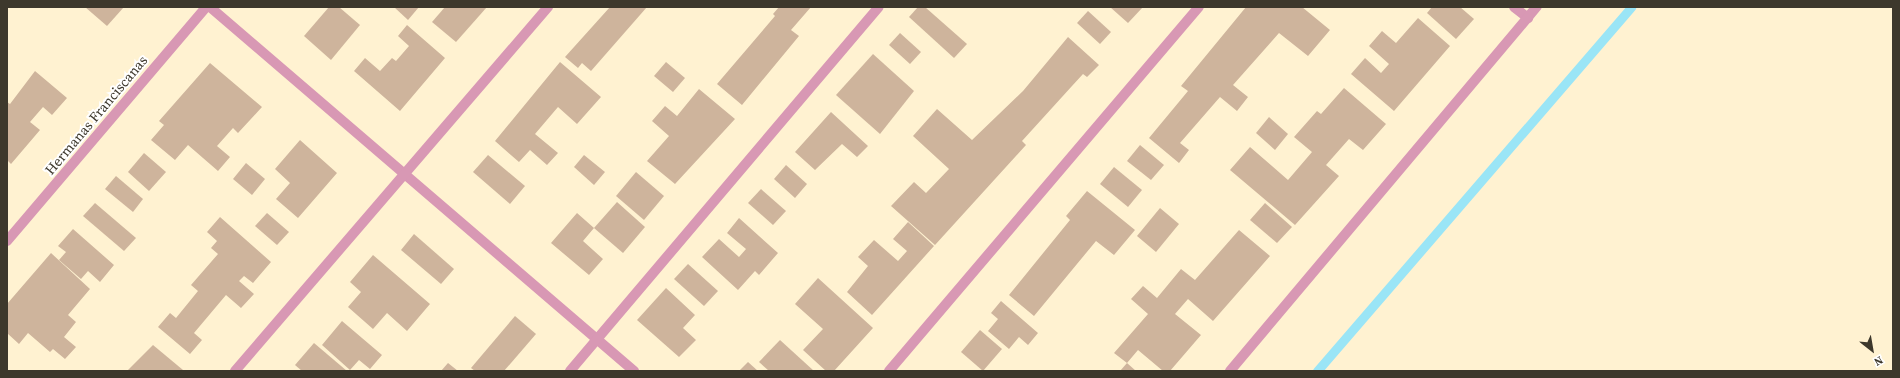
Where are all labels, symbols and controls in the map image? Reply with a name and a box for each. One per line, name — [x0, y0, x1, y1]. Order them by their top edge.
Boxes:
street label: Hermanas Franciscanas — [41, 52, 151, 178]
north arrow — [1852, 330, 1892, 370]
text: N — [1871, 352, 1886, 369]

